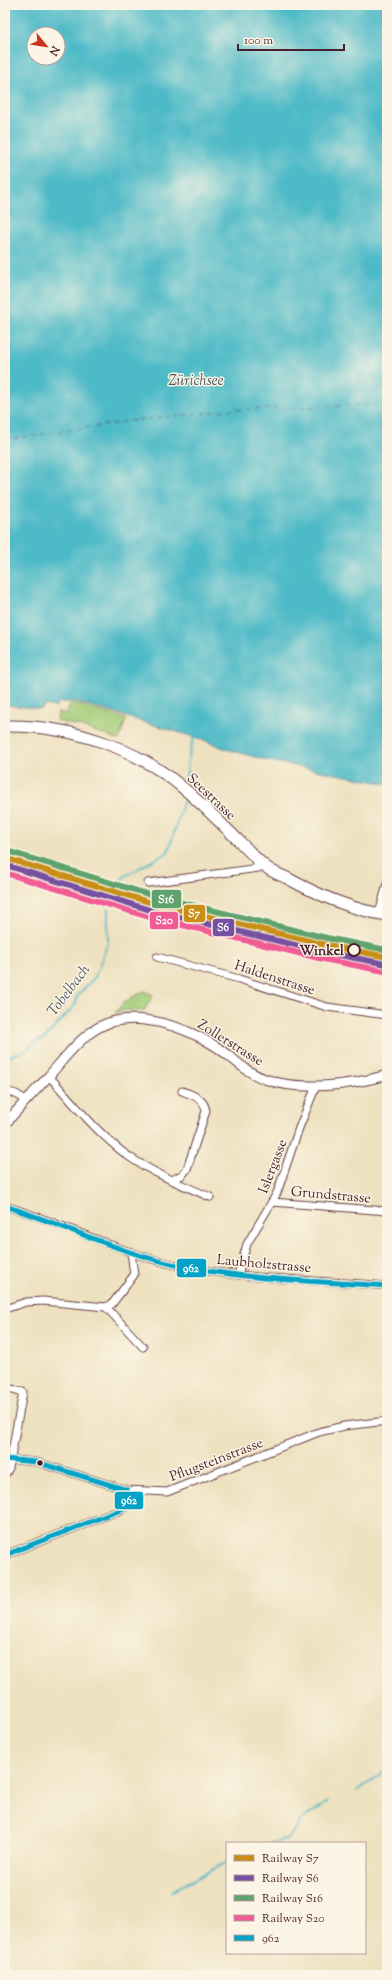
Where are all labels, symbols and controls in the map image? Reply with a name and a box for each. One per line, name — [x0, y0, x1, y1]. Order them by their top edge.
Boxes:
north arrow — [26, 26, 66, 66]
scale bar — [238, 26, 344, 52]
text: 100 m — [244, 32, 273, 50]
text: N — [45, 42, 63, 58]
water label: Zürichsee — [168, 371, 224, 392]
street label: Seestrasse — [182, 769, 240, 826]
line badge: S16 — [151, 889, 182, 909]
text: S16 — [158, 892, 174, 908]
line badge: S7 — [183, 904, 206, 923]
text: S7 — [188, 906, 201, 922]
line badge: S20 — [149, 911, 179, 930]
text: S20 — [155, 913, 173, 929]
line badge: S6 — [212, 918, 235, 937]
text: S6 — [217, 920, 230, 936]
place label: Winkel — [299, 942, 344, 962]
marker: Winkel — [347, 943, 361, 957]
street label: Haldenstrasse — [232, 957, 317, 1001]
water label: Tobelbach — [43, 960, 96, 1021]
street label: Zollerstrasse — [193, 1015, 267, 1072]
street label: Islergasse — [254, 1137, 293, 1197]
street label: Grundstrasse — [290, 1183, 372, 1209]
street label: Laubholzstrasse — [216, 1251, 312, 1279]
line badge: 962 — [176, 1258, 207, 1278]
text: 962 — [183, 1261, 200, 1277]
street label: Pflugsteinstrasse — [167, 1434, 266, 1488]
unlabelled marker — [35, 1458, 45, 1468]
line badge: 962 — [114, 1491, 144, 1510]
text: 962 — [121, 1493, 138, 1509]
legend — [226, 1842, 366, 1954]
text: Railway S7 — [262, 1850, 319, 1868]
text: Railway S6 — [262, 1870, 319, 1888]
text: Railway S16 — [262, 1890, 323, 1908]
text: Railway S20 — [262, 1910, 325, 1928]
text: 962 — [262, 1930, 280, 1948]

